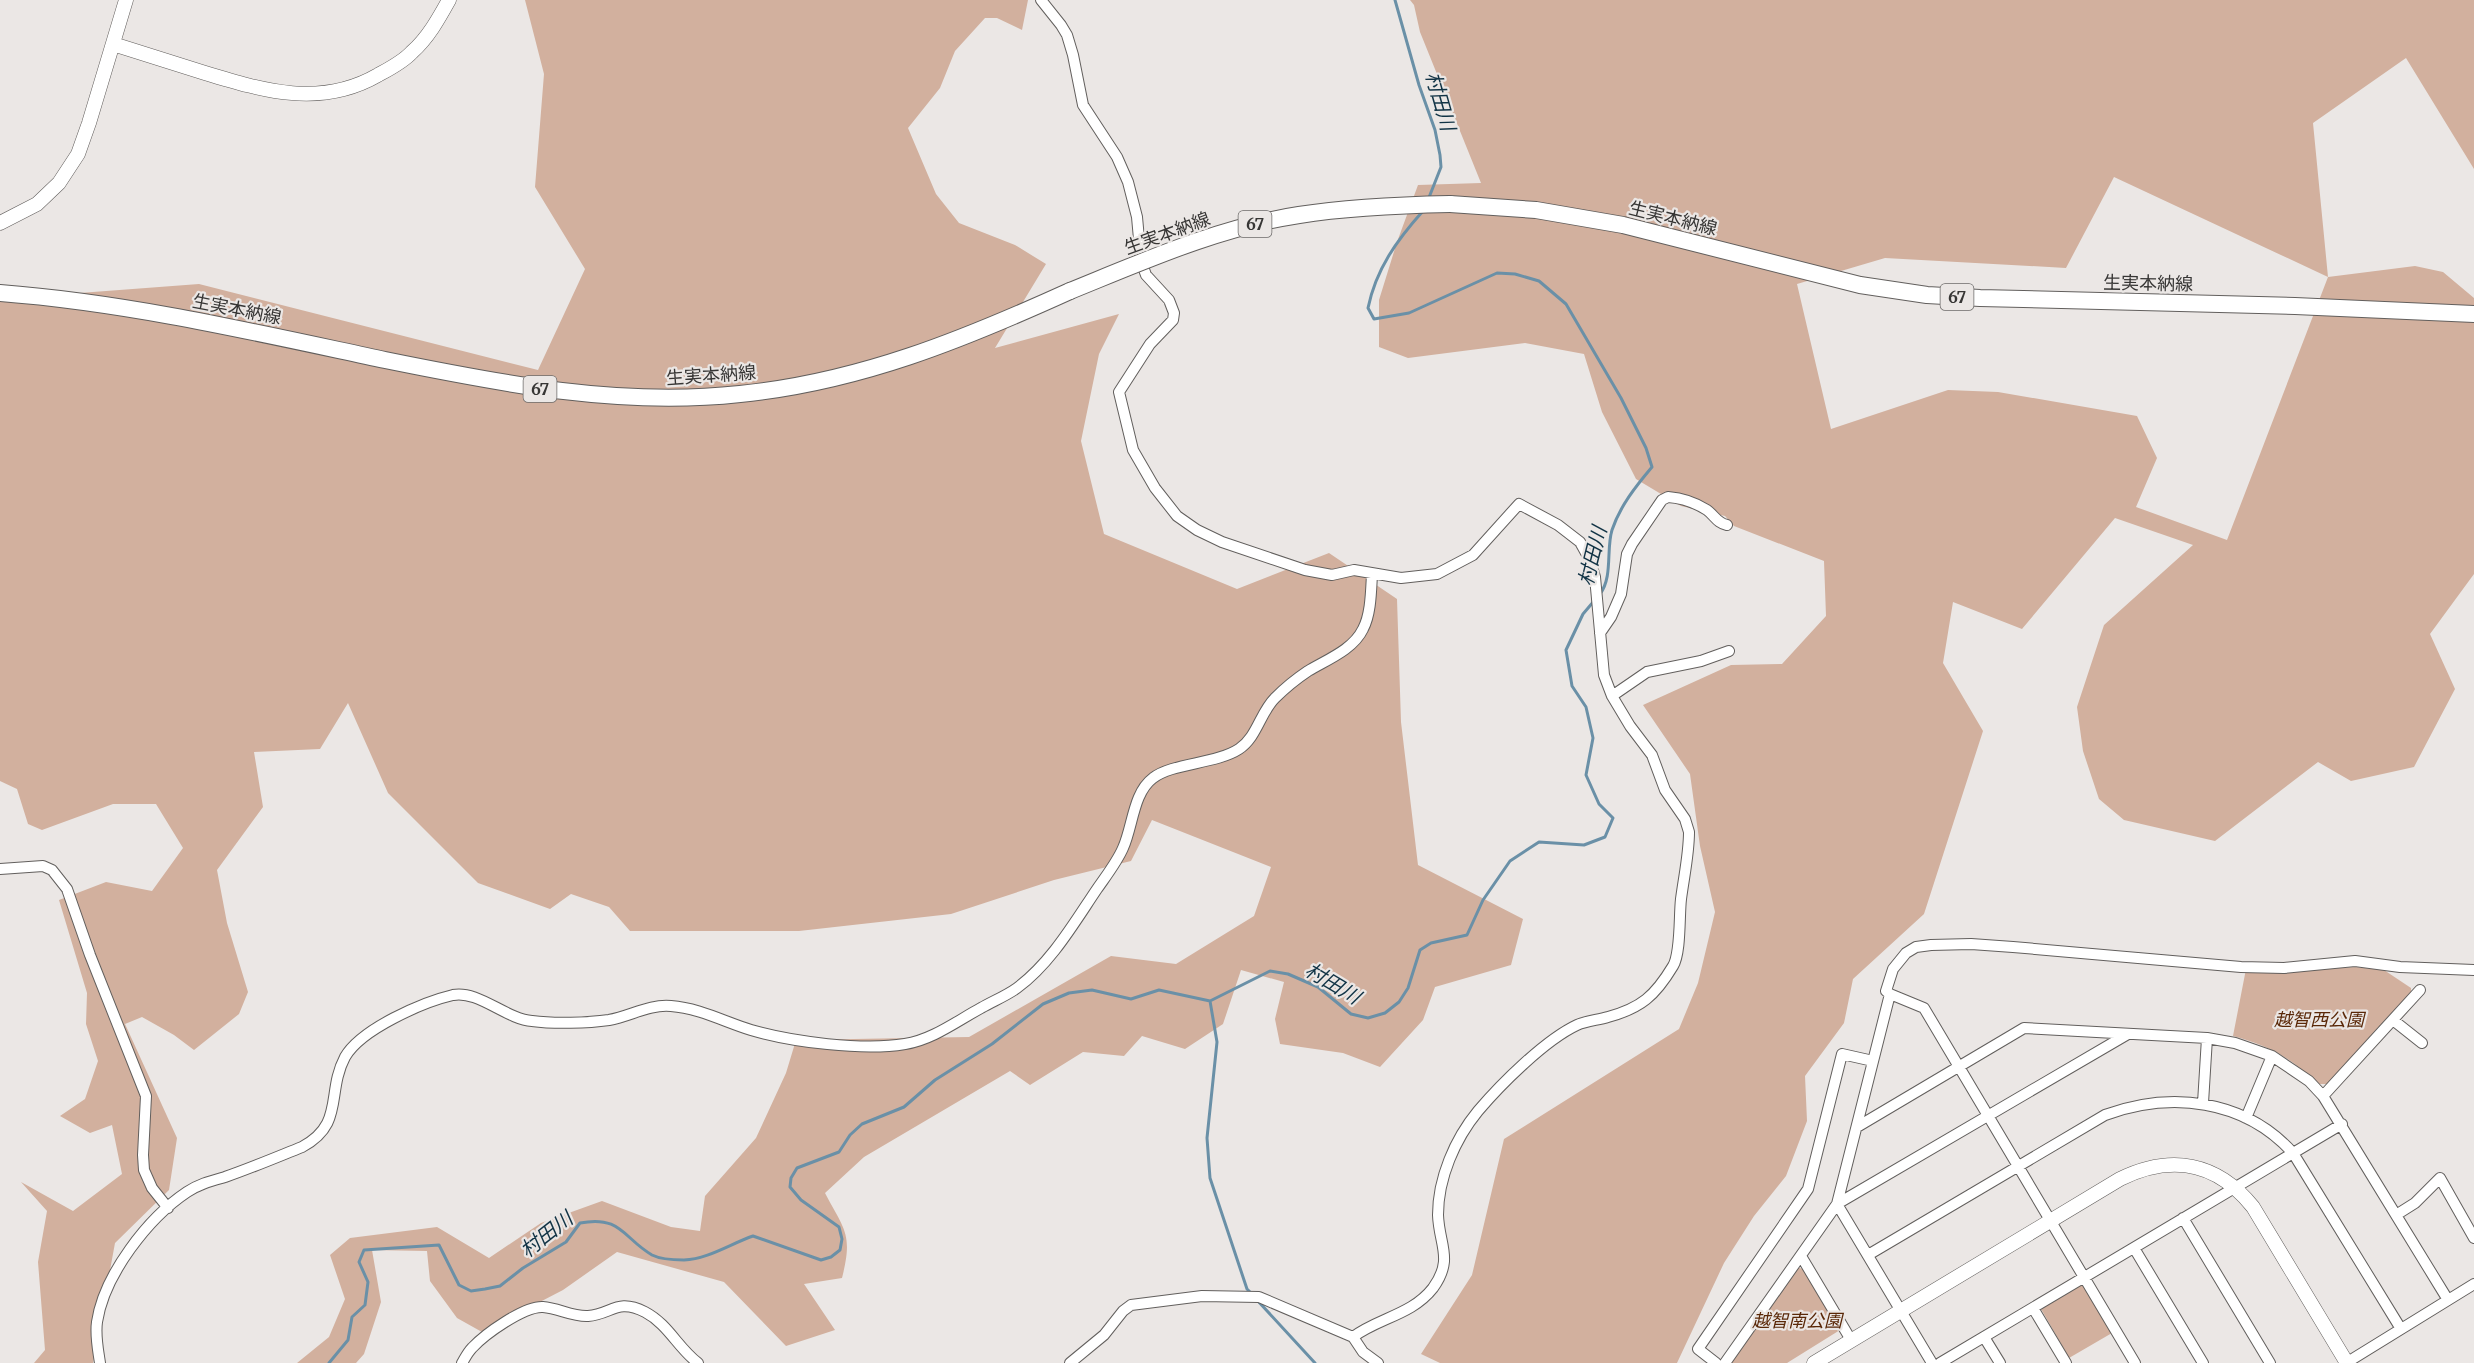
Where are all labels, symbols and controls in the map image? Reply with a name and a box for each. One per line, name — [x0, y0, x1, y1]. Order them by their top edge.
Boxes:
water label: 村田川 — [1421, 69, 1462, 135]
street label: 生実本納線 — [1627, 196, 1719, 240]
street label: 生実本納線 — [1121, 207, 1213, 259]
road number: 67 — [1238, 211, 1272, 237]
street label: 生実本納線 — [2103, 271, 2193, 295]
road number: 67 — [1940, 284, 1974, 310]
street label: 生実本納線 — [191, 289, 283, 329]
street label: 生実本納線 — [665, 360, 757, 390]
road number: 67 — [524, 376, 556, 402]
water label: 村田川 — [1573, 522, 1612, 588]
water label: 村田川 — [1301, 957, 1367, 1010]
park label: 越智西公園 — [2274, 1008, 2367, 1031]
water label: 村田川 — [515, 1204, 579, 1262]
park label: 越智南公園 — [1752, 1309, 1845, 1332]

